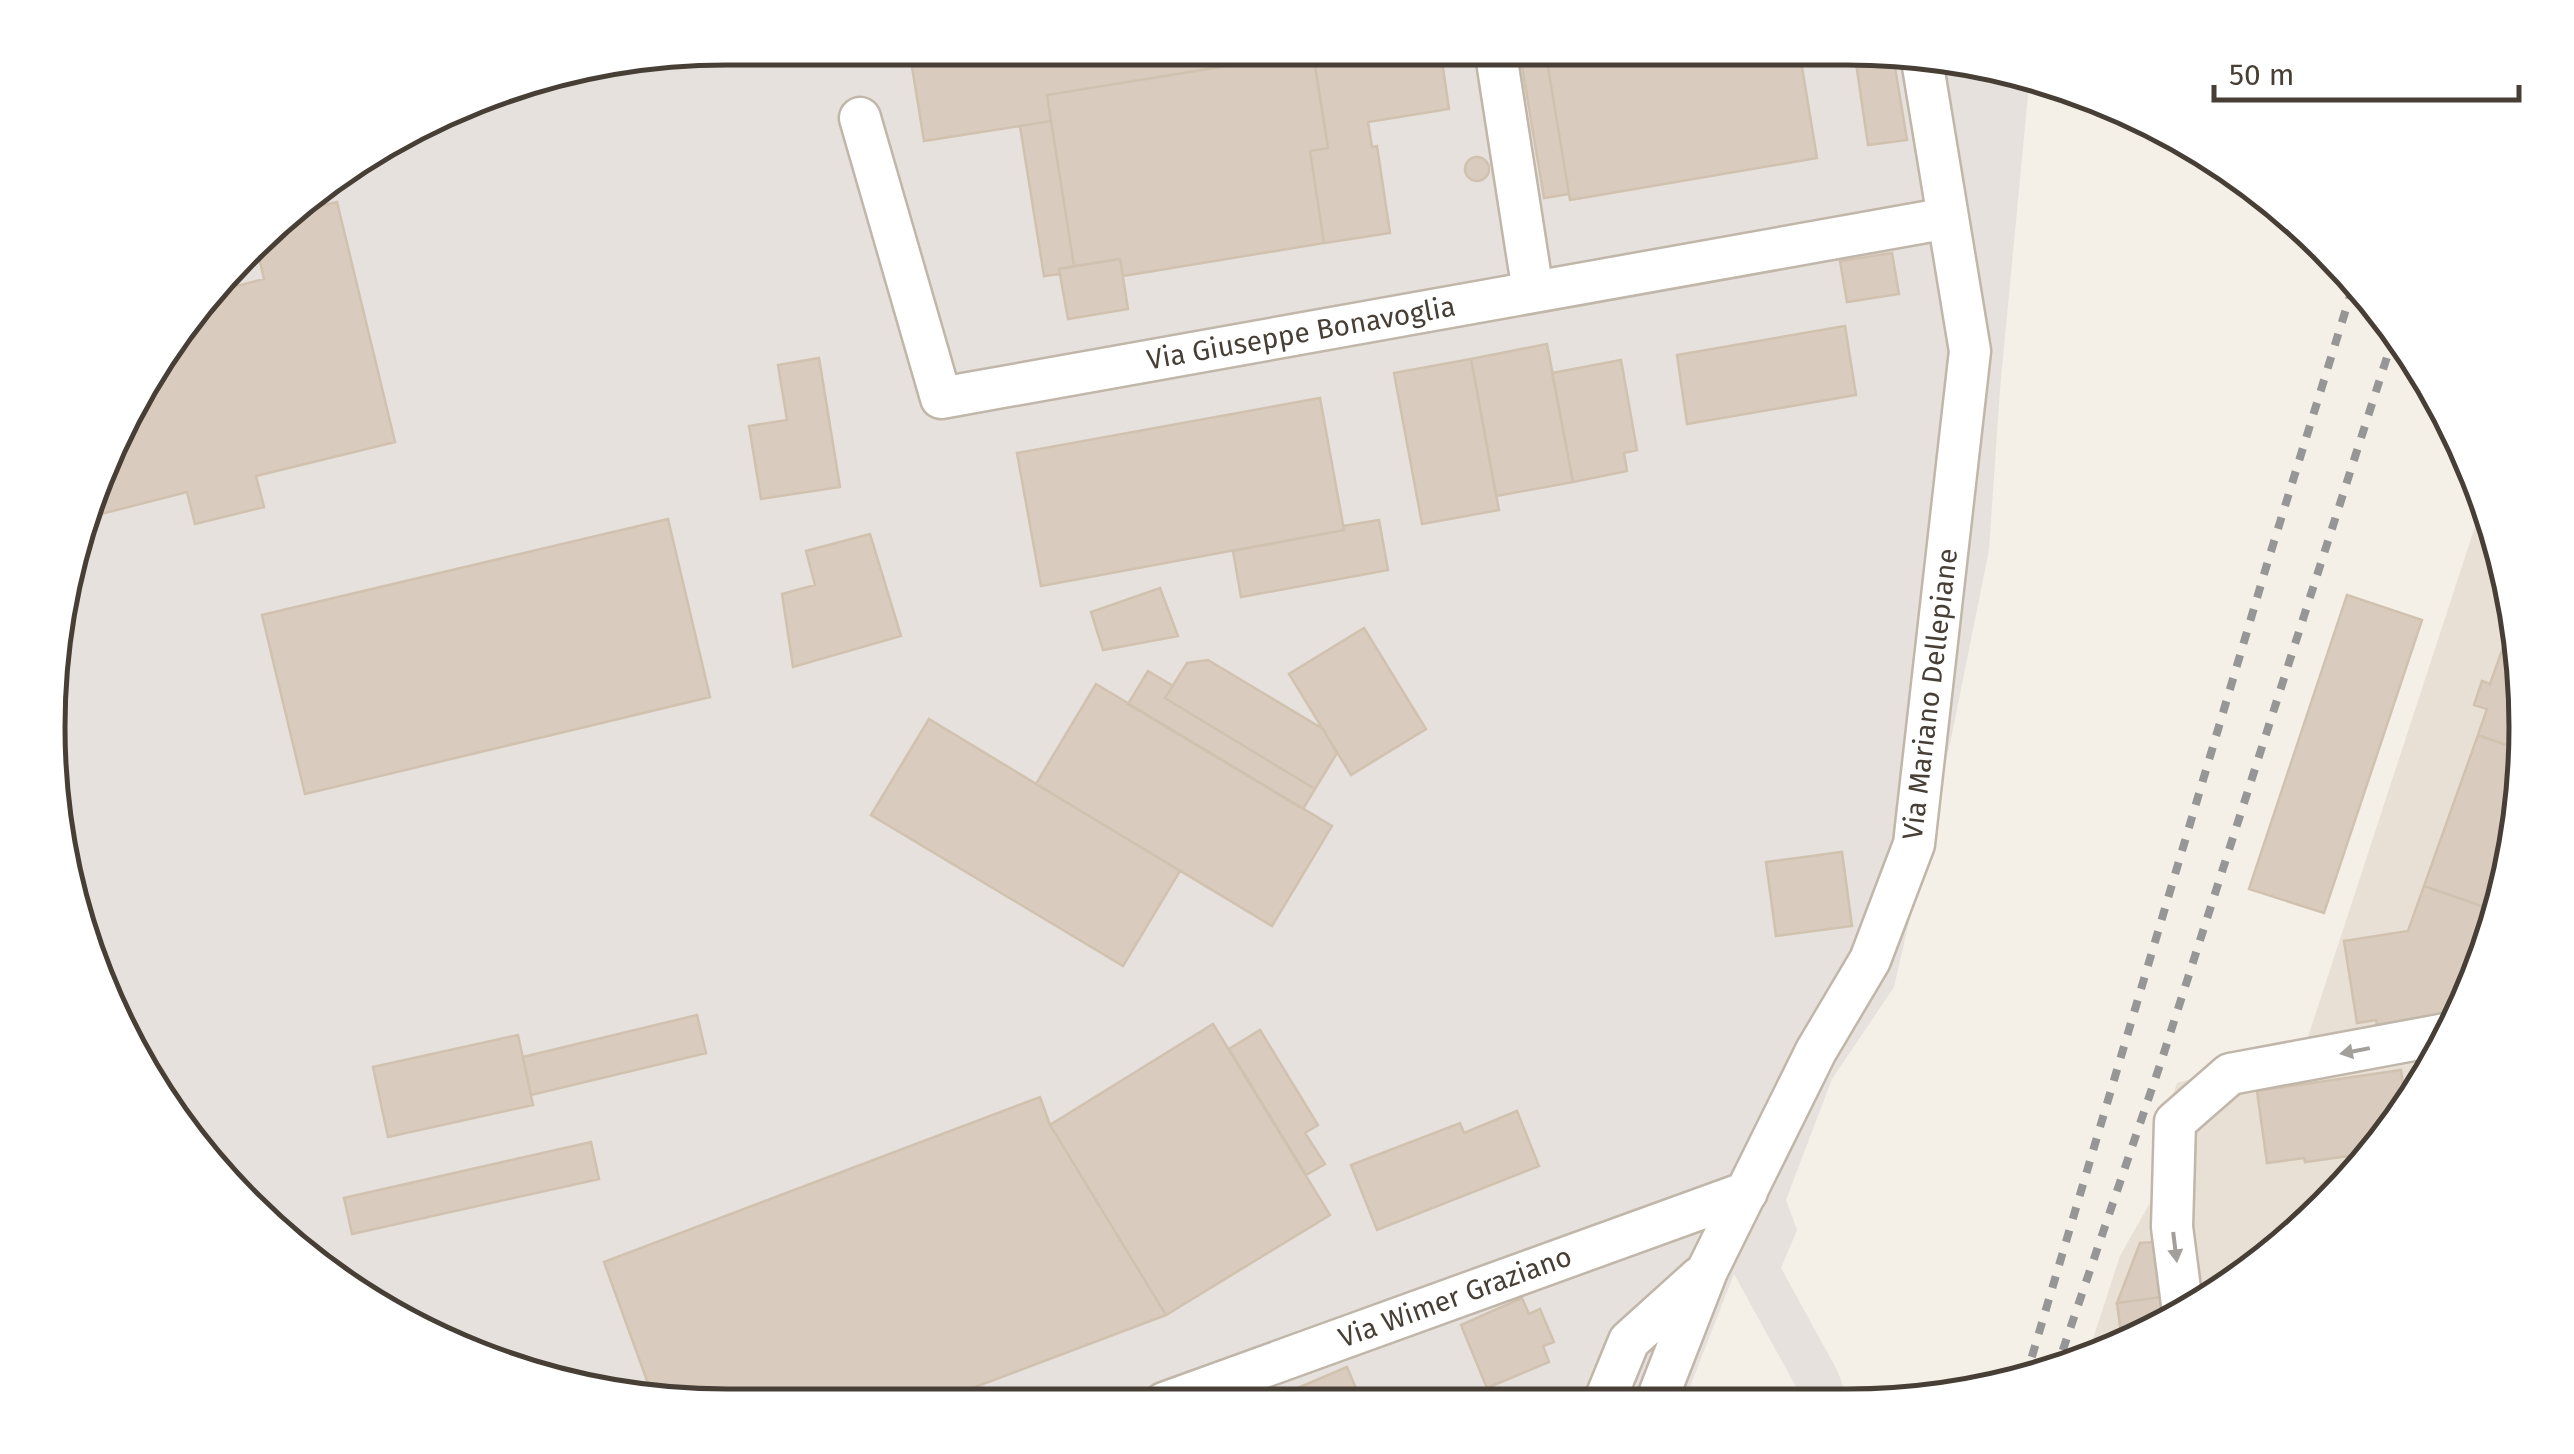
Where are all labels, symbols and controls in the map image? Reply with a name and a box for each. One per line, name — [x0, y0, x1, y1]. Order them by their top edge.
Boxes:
scale bar — [2214, 40, 2519, 102]
text: 50 m — [2229, 57, 2294, 93]
street label: Via Giuseppe Bonavoglia — [1144, 290, 1458, 376]
street label: Via Mariano Dellepiane — [1896, 546, 1964, 842]
one-way arrow — [2339, 1044, 2370, 1059]
one-way arrow — [2167, 1232, 2183, 1263]
street label: Via Wimer Graziano — [1334, 1240, 1576, 1354]

